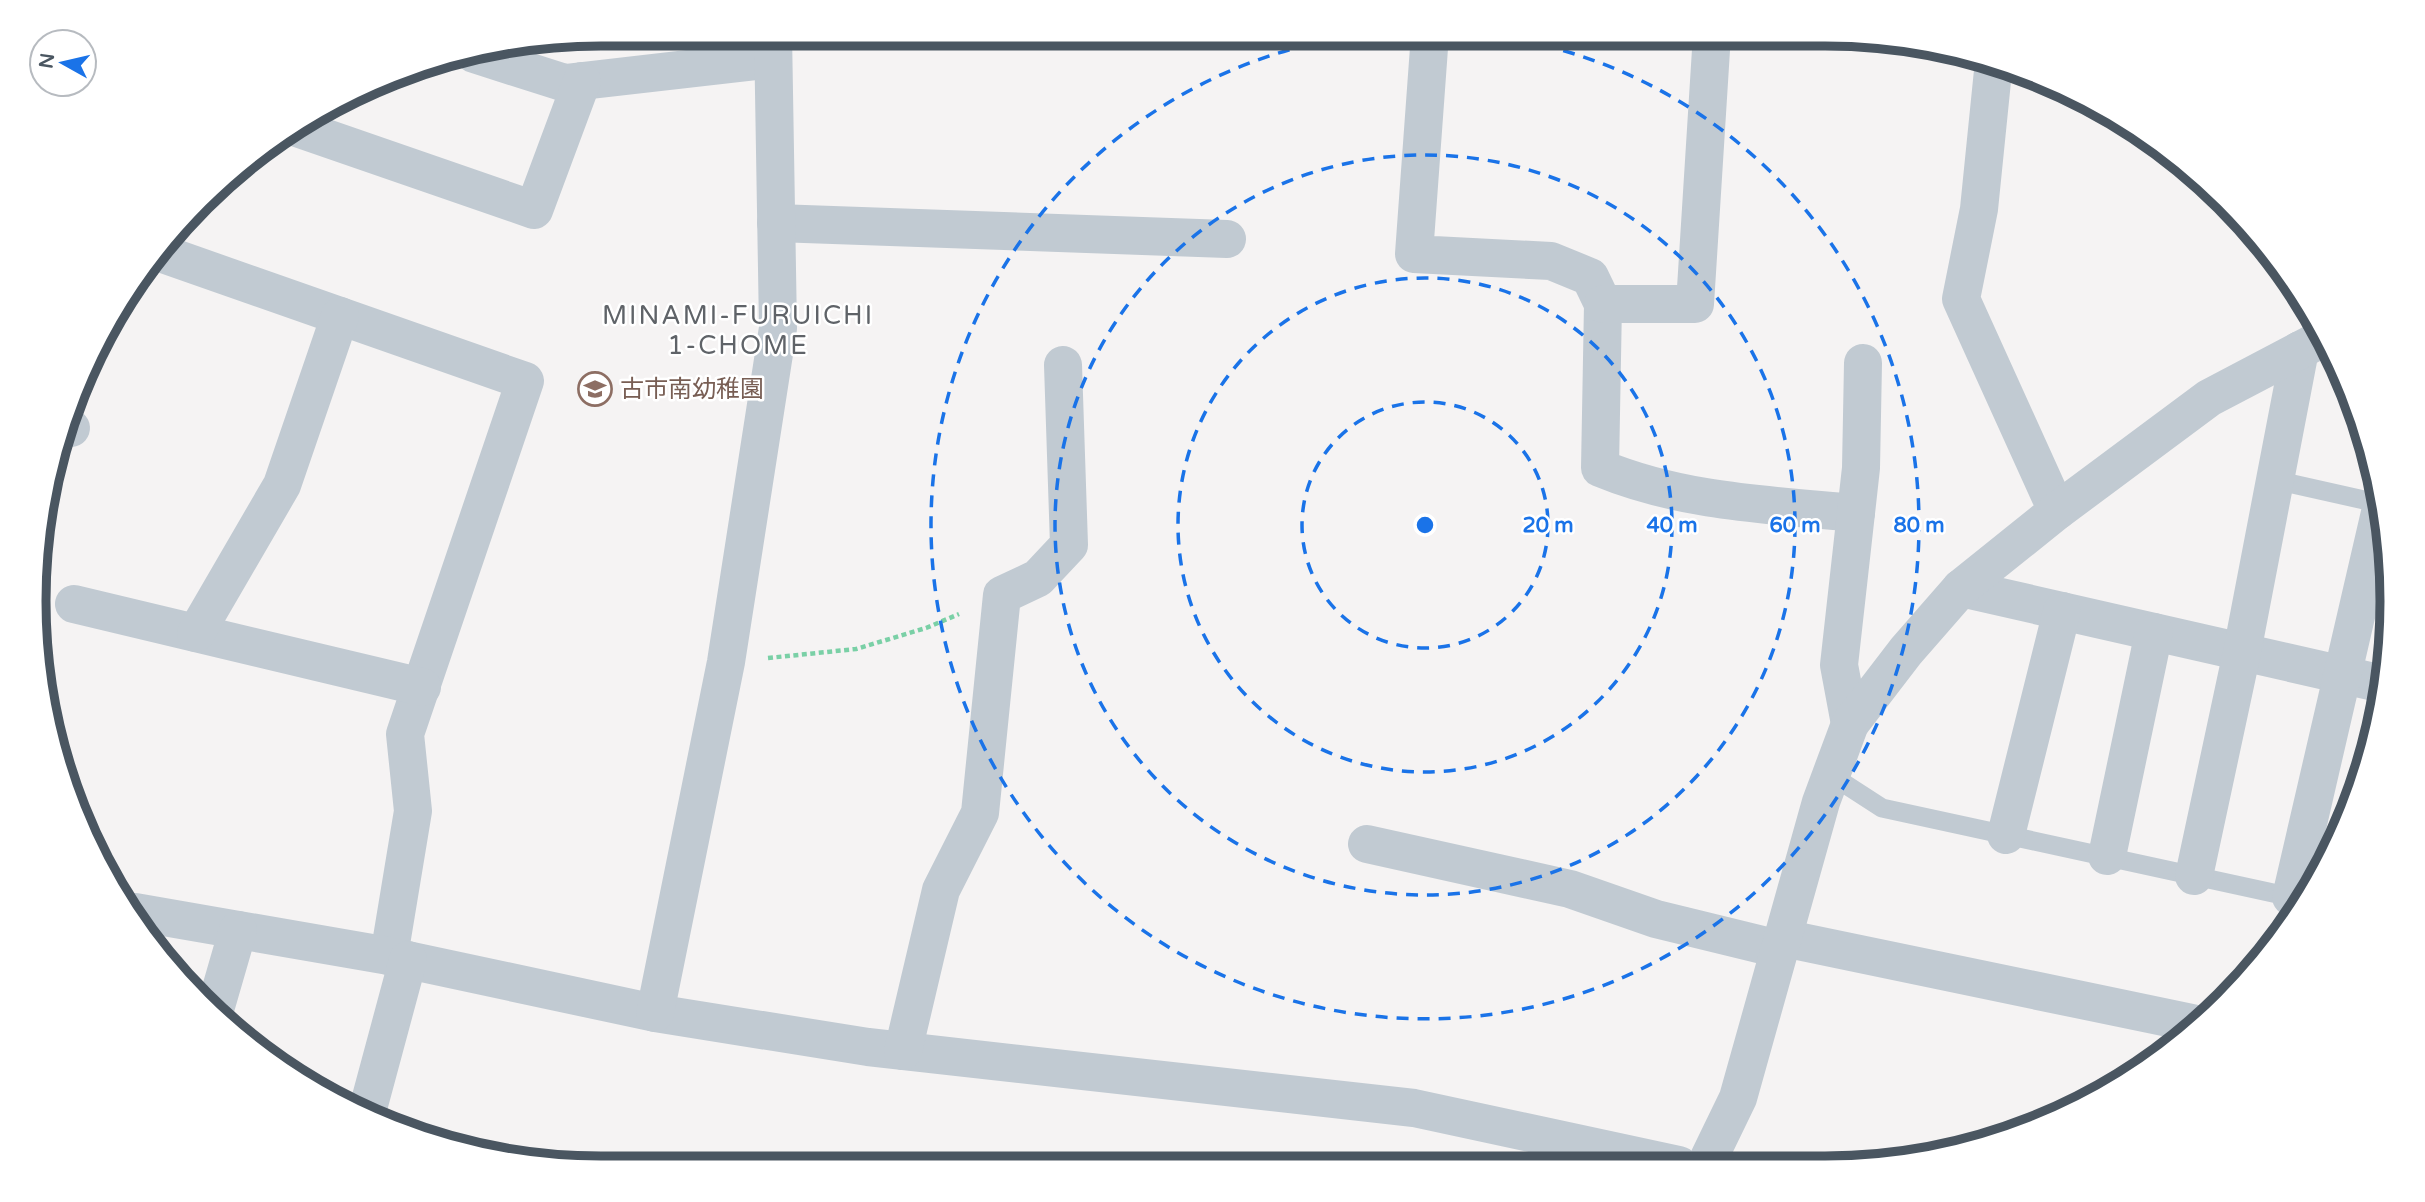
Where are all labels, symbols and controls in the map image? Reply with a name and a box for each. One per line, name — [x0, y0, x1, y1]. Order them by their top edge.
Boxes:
north arrow — [28, 28, 98, 98]
text: N — [35, 52, 59, 70]
district label: MINAMI-FURUICHI 1-CHOME — [602, 300, 874, 361]
school or university icon: 古市南幼稚園 — [576, 370, 614, 408]
place label: 古市南幼稚園 — [620, 375, 764, 404]
centre of rings — [1413, 513, 1437, 537]
text: 20 m — [1522, 513, 1574, 538]
text: 40 m — [1646, 513, 1698, 538]
text: 60 m — [1769, 513, 1821, 538]
text: 80 m — [1893, 513, 1945, 538]

